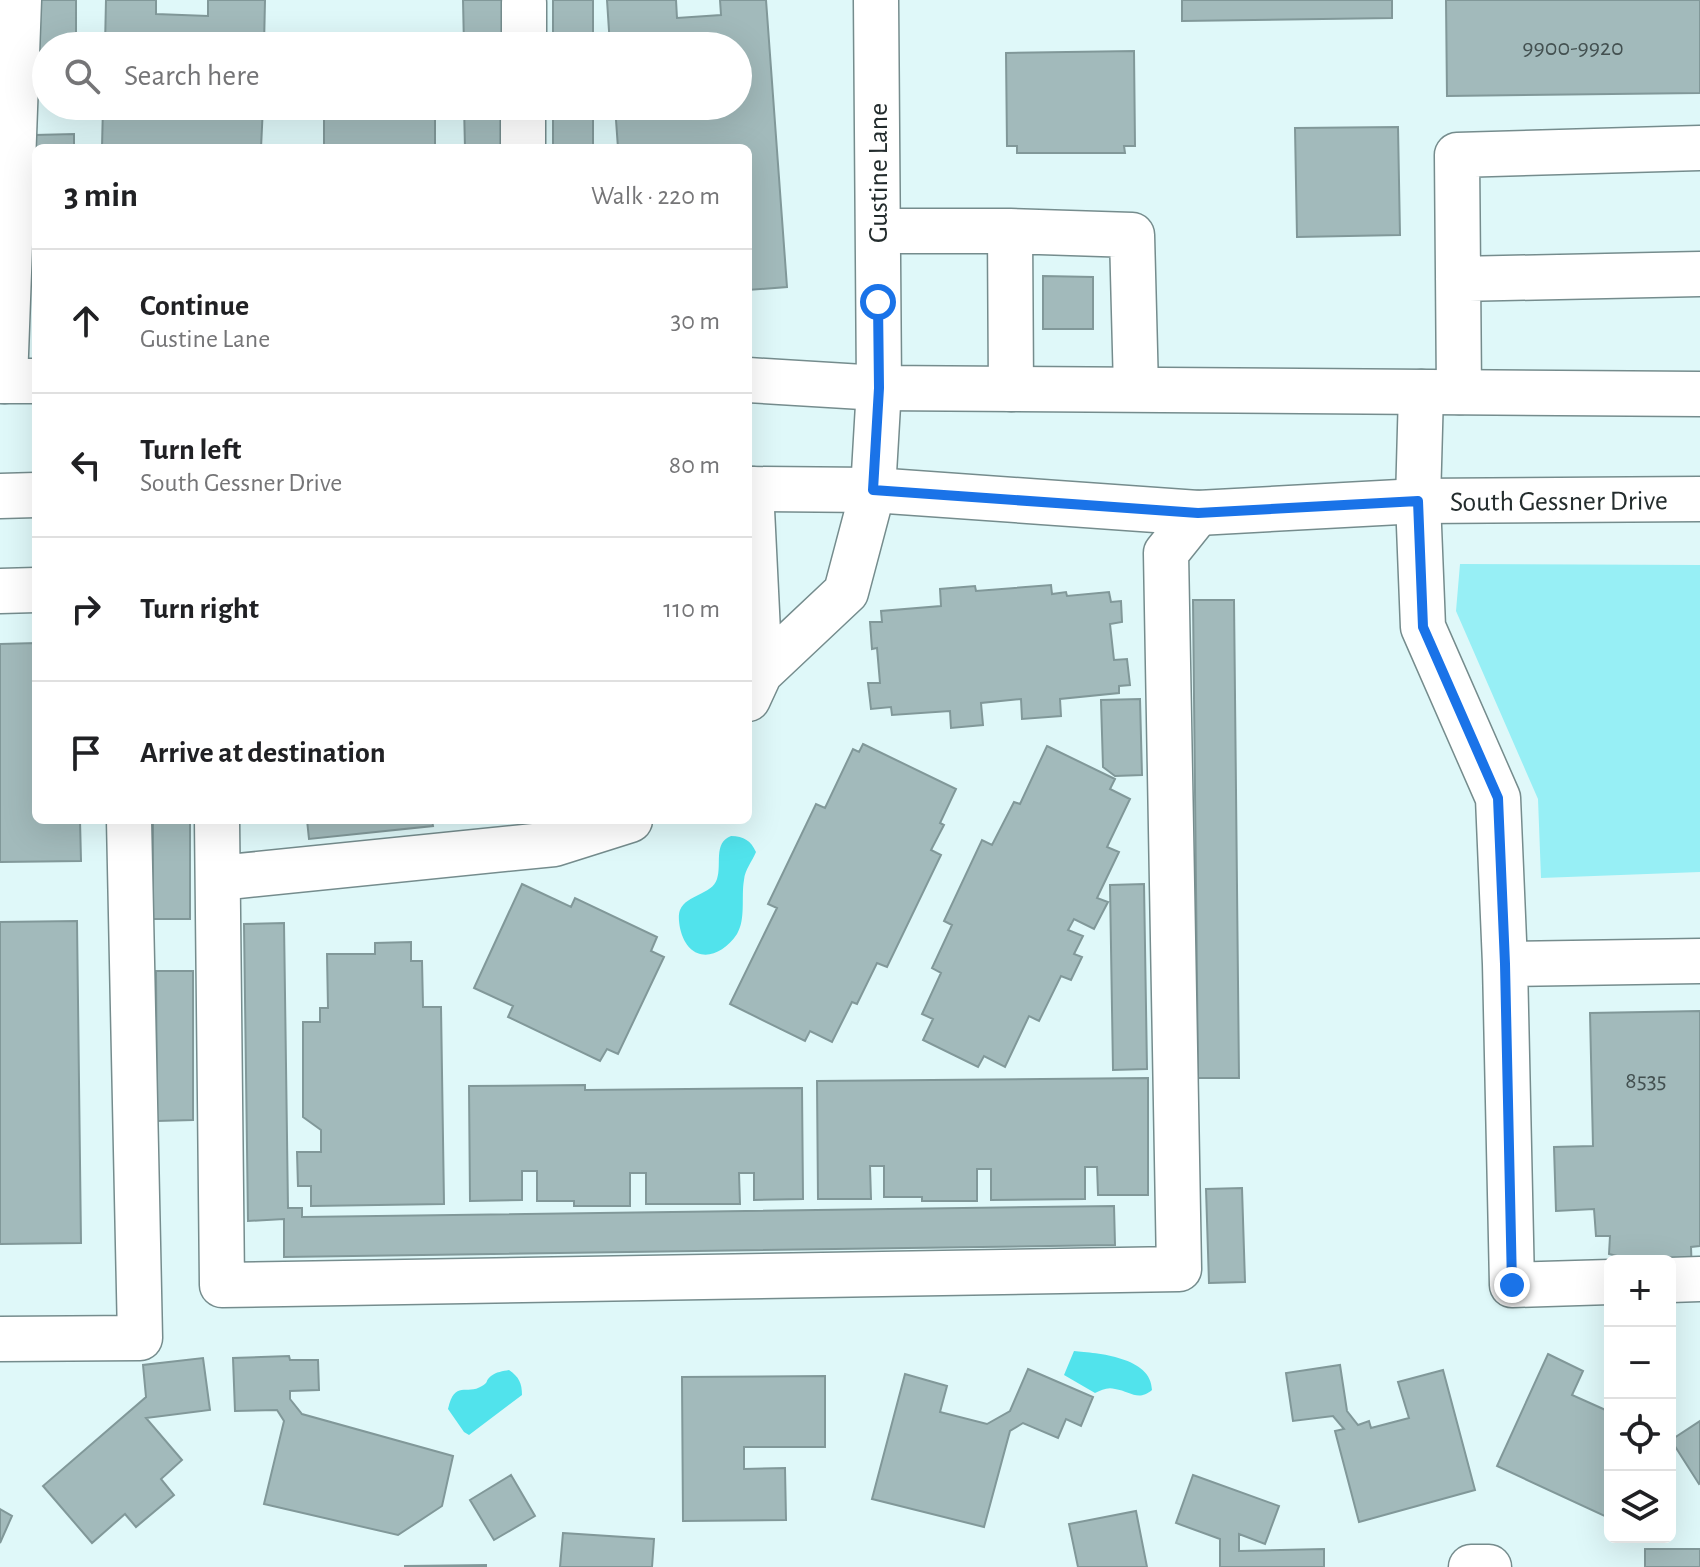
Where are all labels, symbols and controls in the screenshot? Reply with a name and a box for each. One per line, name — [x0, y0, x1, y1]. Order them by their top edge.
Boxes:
search box — [32, 32, 752, 120]
house number: 9900-9920 — [1522, 36, 1624, 60]
icon: search — [60, 54, 104, 98]
text: Search here — [124, 61, 260, 91]
street label: Gustine Lane — [865, 103, 893, 243]
text: 3 min — [64, 179, 138, 213]
text: Walk · 220 m — [591, 183, 720, 209]
route start — [860, 284, 896, 320]
text: Continue — [140, 291, 249, 321]
icon: ahead — [64, 299, 108, 343]
text: 30 m — [670, 308, 720, 334]
text: Gustine Lane — [140, 326, 270, 352]
text: Turn left — [140, 435, 241, 465]
icon: left — [64, 443, 108, 487]
text: 80 m — [669, 452, 720, 478]
text: South Gessner Drive — [140, 470, 342, 496]
street label: South Gessner Drive — [1450, 487, 1668, 517]
icon: right — [64, 587, 108, 631]
text: Turn right — [140, 594, 259, 624]
text: 110 m — [663, 596, 720, 622]
icon: arrive — [64, 731, 108, 775]
text: Arrive at destination — [140, 738, 386, 768]
house number: 8535 — [1625, 1069, 1667, 1093]
map controls — [1604, 1255, 1676, 1543]
button: + — [1604, 1255, 1676, 1327]
route end — [1494, 1267, 1530, 1303]
button: − — [1604, 1327, 1676, 1399]
button: locate — [1604, 1399, 1676, 1471]
button: layers — [1604, 1471, 1676, 1543]

